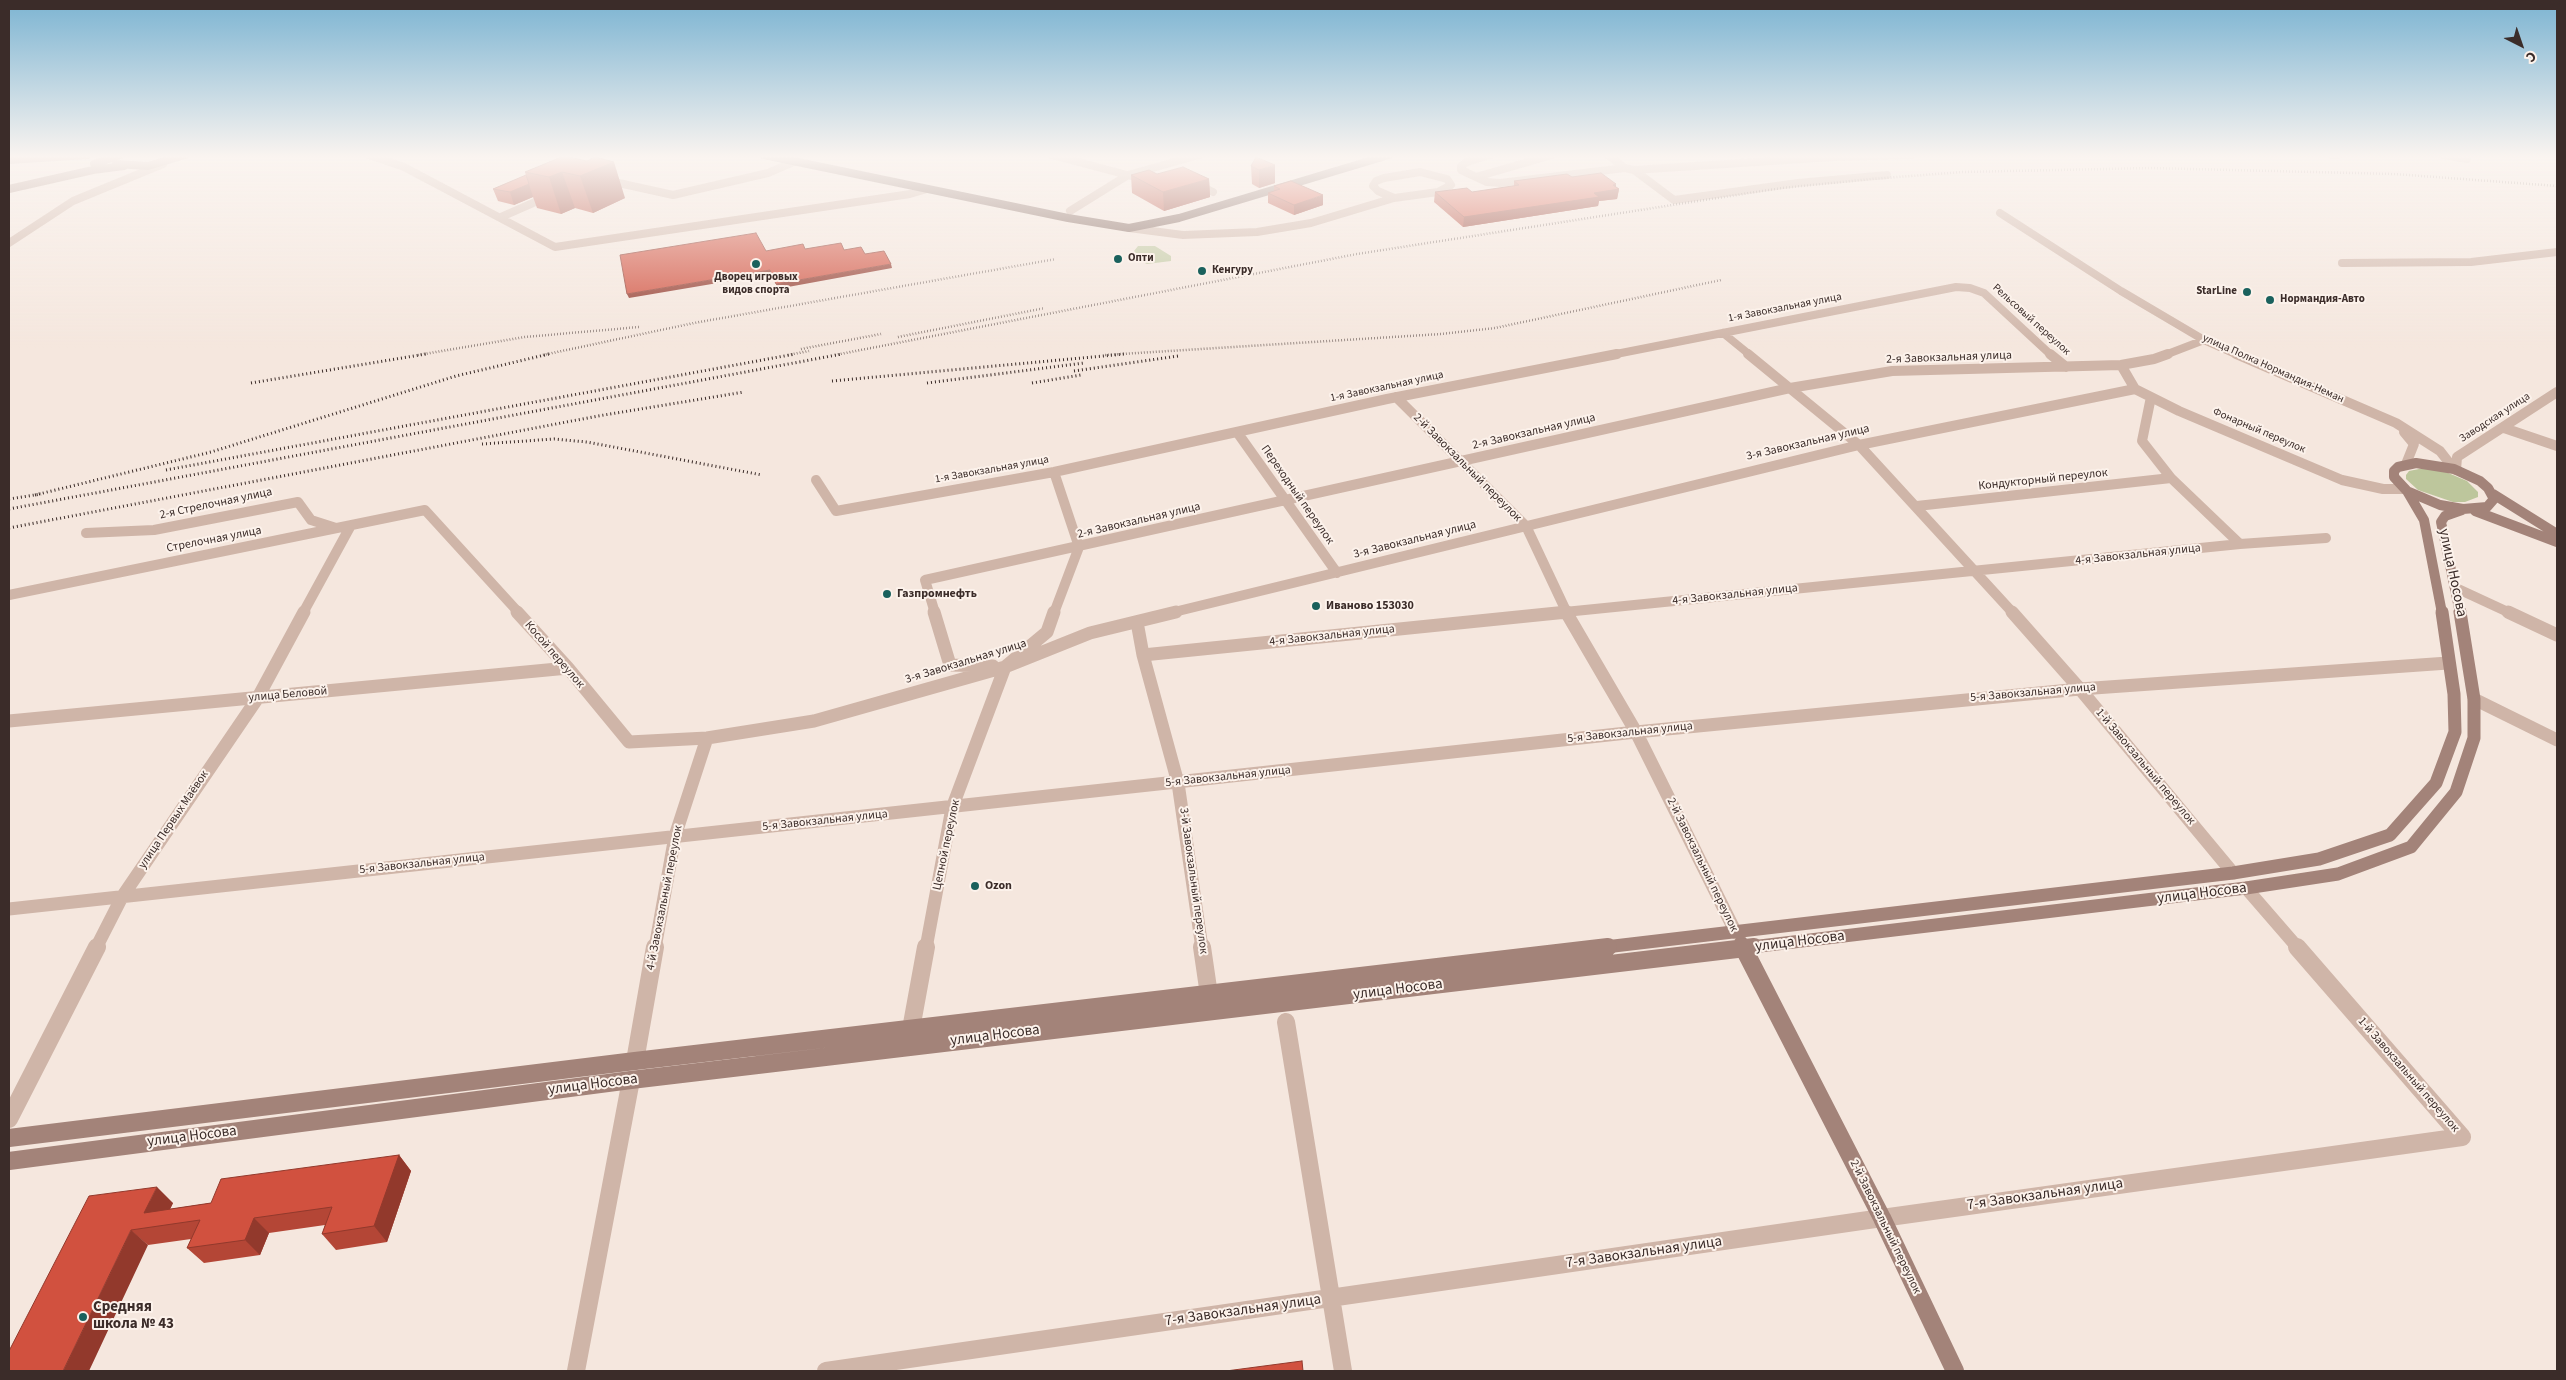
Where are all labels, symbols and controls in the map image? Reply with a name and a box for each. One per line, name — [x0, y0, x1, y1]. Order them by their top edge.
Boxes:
north arrow — [2496, 20, 2546, 70]
text: С — [2521, 46, 2540, 67]
place label: Опти — [1128, 252, 1154, 266]
marker: Опти — [1112, 253, 1124, 265]
marker: Дворец игровых видов спорта — [750, 258, 762, 270]
place label: Кенгуру — [1212, 264, 1253, 278]
marker: Кенгуру — [1196, 265, 1208, 277]
place label: Дворец игровых видов спорта — [714, 271, 798, 297]
street label: Рельсовый переулок — [1989, 282, 2073, 358]
place label: StarLine — [2196, 285, 2237, 299]
marker: StarLine — [2241, 286, 2253, 298]
street label: 1-я Завокзальная улица — [1727, 291, 1843, 325]
place label: Нормандия-Авто — [2280, 293, 2365, 307]
marker: Нормандия-Авто — [2264, 294, 2276, 306]
street label: улица Полка Нормандия-Неман — [2200, 332, 2346, 406]
street label: 2-я Завокзальная улица — [1886, 349, 2012, 367]
street label: 1-я Завокзальная улица — [1329, 369, 1445, 405]
street label: Заводская улица — [2457, 390, 2533, 446]
street label: Фонарный переулок — [2211, 406, 2307, 456]
street label: 2-й Завокзальный переулок — [1410, 411, 1524, 525]
street label: 2-я Завокзальная улица — [1471, 411, 1597, 453]
street label: 3-я Завокзальная улица — [1745, 422, 1871, 464]
street label: Переходный переулок — [1257, 443, 1337, 547]
street label: 1-я Завокзальная улица — [934, 453, 1050, 487]
street label: Кондукторный переулок — [1978, 466, 2108, 494]
street label: 2-я Стрелочная улица — [158, 485, 274, 523]
street label: 2-я Завокзальная улица — [1076, 500, 1202, 542]
street label: 3-я Завокзальная улица — [1352, 518, 1478, 562]
street label: Стрелочная улица — [165, 524, 263, 556]
street label: улица Носова — [2434, 527, 2470, 619]
street label: 4-я Завокзальная улица — [2075, 541, 2201, 569]
street label: 4-я Завокзальная улица — [1672, 581, 1798, 609]
place label: Газпромнефть — [897, 587, 977, 601]
marker: Газпромнефть — [881, 588, 893, 600]
place label: Иваново 153030 — [1326, 599, 1414, 613]
marker: Иваново 153030 — [1310, 600, 1322, 612]
street label: Косой переулок — [521, 619, 587, 691]
street label: 4-я Завокзальная улица — [1269, 622, 1395, 650]
street label: 3-я Завокзальная улица — [904, 637, 1028, 687]
street label: 5-я Завокзальная улица — [1970, 680, 2096, 706]
street label: улица Беловой — [248, 684, 328, 706]
street label: 1-й Завокзальный переулок — [2092, 706, 2198, 828]
street label: 5-я Завокзальная улица — [1567, 719, 1693, 747]
street label: 5-я Завокзальная улица — [1165, 763, 1291, 791]
street label: улица Первых Маёвок — [136, 768, 212, 872]
street label: 2-й Завокзальный переулок — [1663, 796, 1741, 934]
street label: Цепной переулок — [930, 798, 964, 892]
street label: 5-я Завокзальная улица — [762, 807, 888, 835]
street label: 3-й Завокзальный переулок — [1176, 807, 1210, 955]
street label: 4-й Завокзальный переулок — [644, 824, 686, 972]
street label: 5-я Завокзальная улица — [359, 850, 485, 878]
place label: Ozon — [985, 879, 1012, 893]
marker: Ozon — [969, 880, 981, 892]
street label: улица Носова — [2156, 880, 2248, 908]
street label: улица Носова — [1754, 928, 1846, 956]
street label: улица Носова — [1352, 976, 1444, 1004]
street label: 1-й Завокзальный переулок — [2354, 1015, 2462, 1135]
street label: улица Носова — [949, 1022, 1041, 1050]
street label: улица Носова — [547, 1071, 639, 1099]
street label: улица Носова — [146, 1123, 238, 1151]
street label: 2-й Завокзальный переулок — [1846, 1158, 1924, 1296]
street label: 7-я Завокзальная улица — [1966, 1175, 2124, 1215]
street label: 7-я Завокзальная улица — [1565, 1233, 1723, 1273]
street label: 7-я Завокзальная улица — [1164, 1291, 1322, 1331]
place label: Средняя школа № 43 — [93, 1299, 174, 1334]
marker: Средняя школа № 43 — [77, 1311, 89, 1323]

